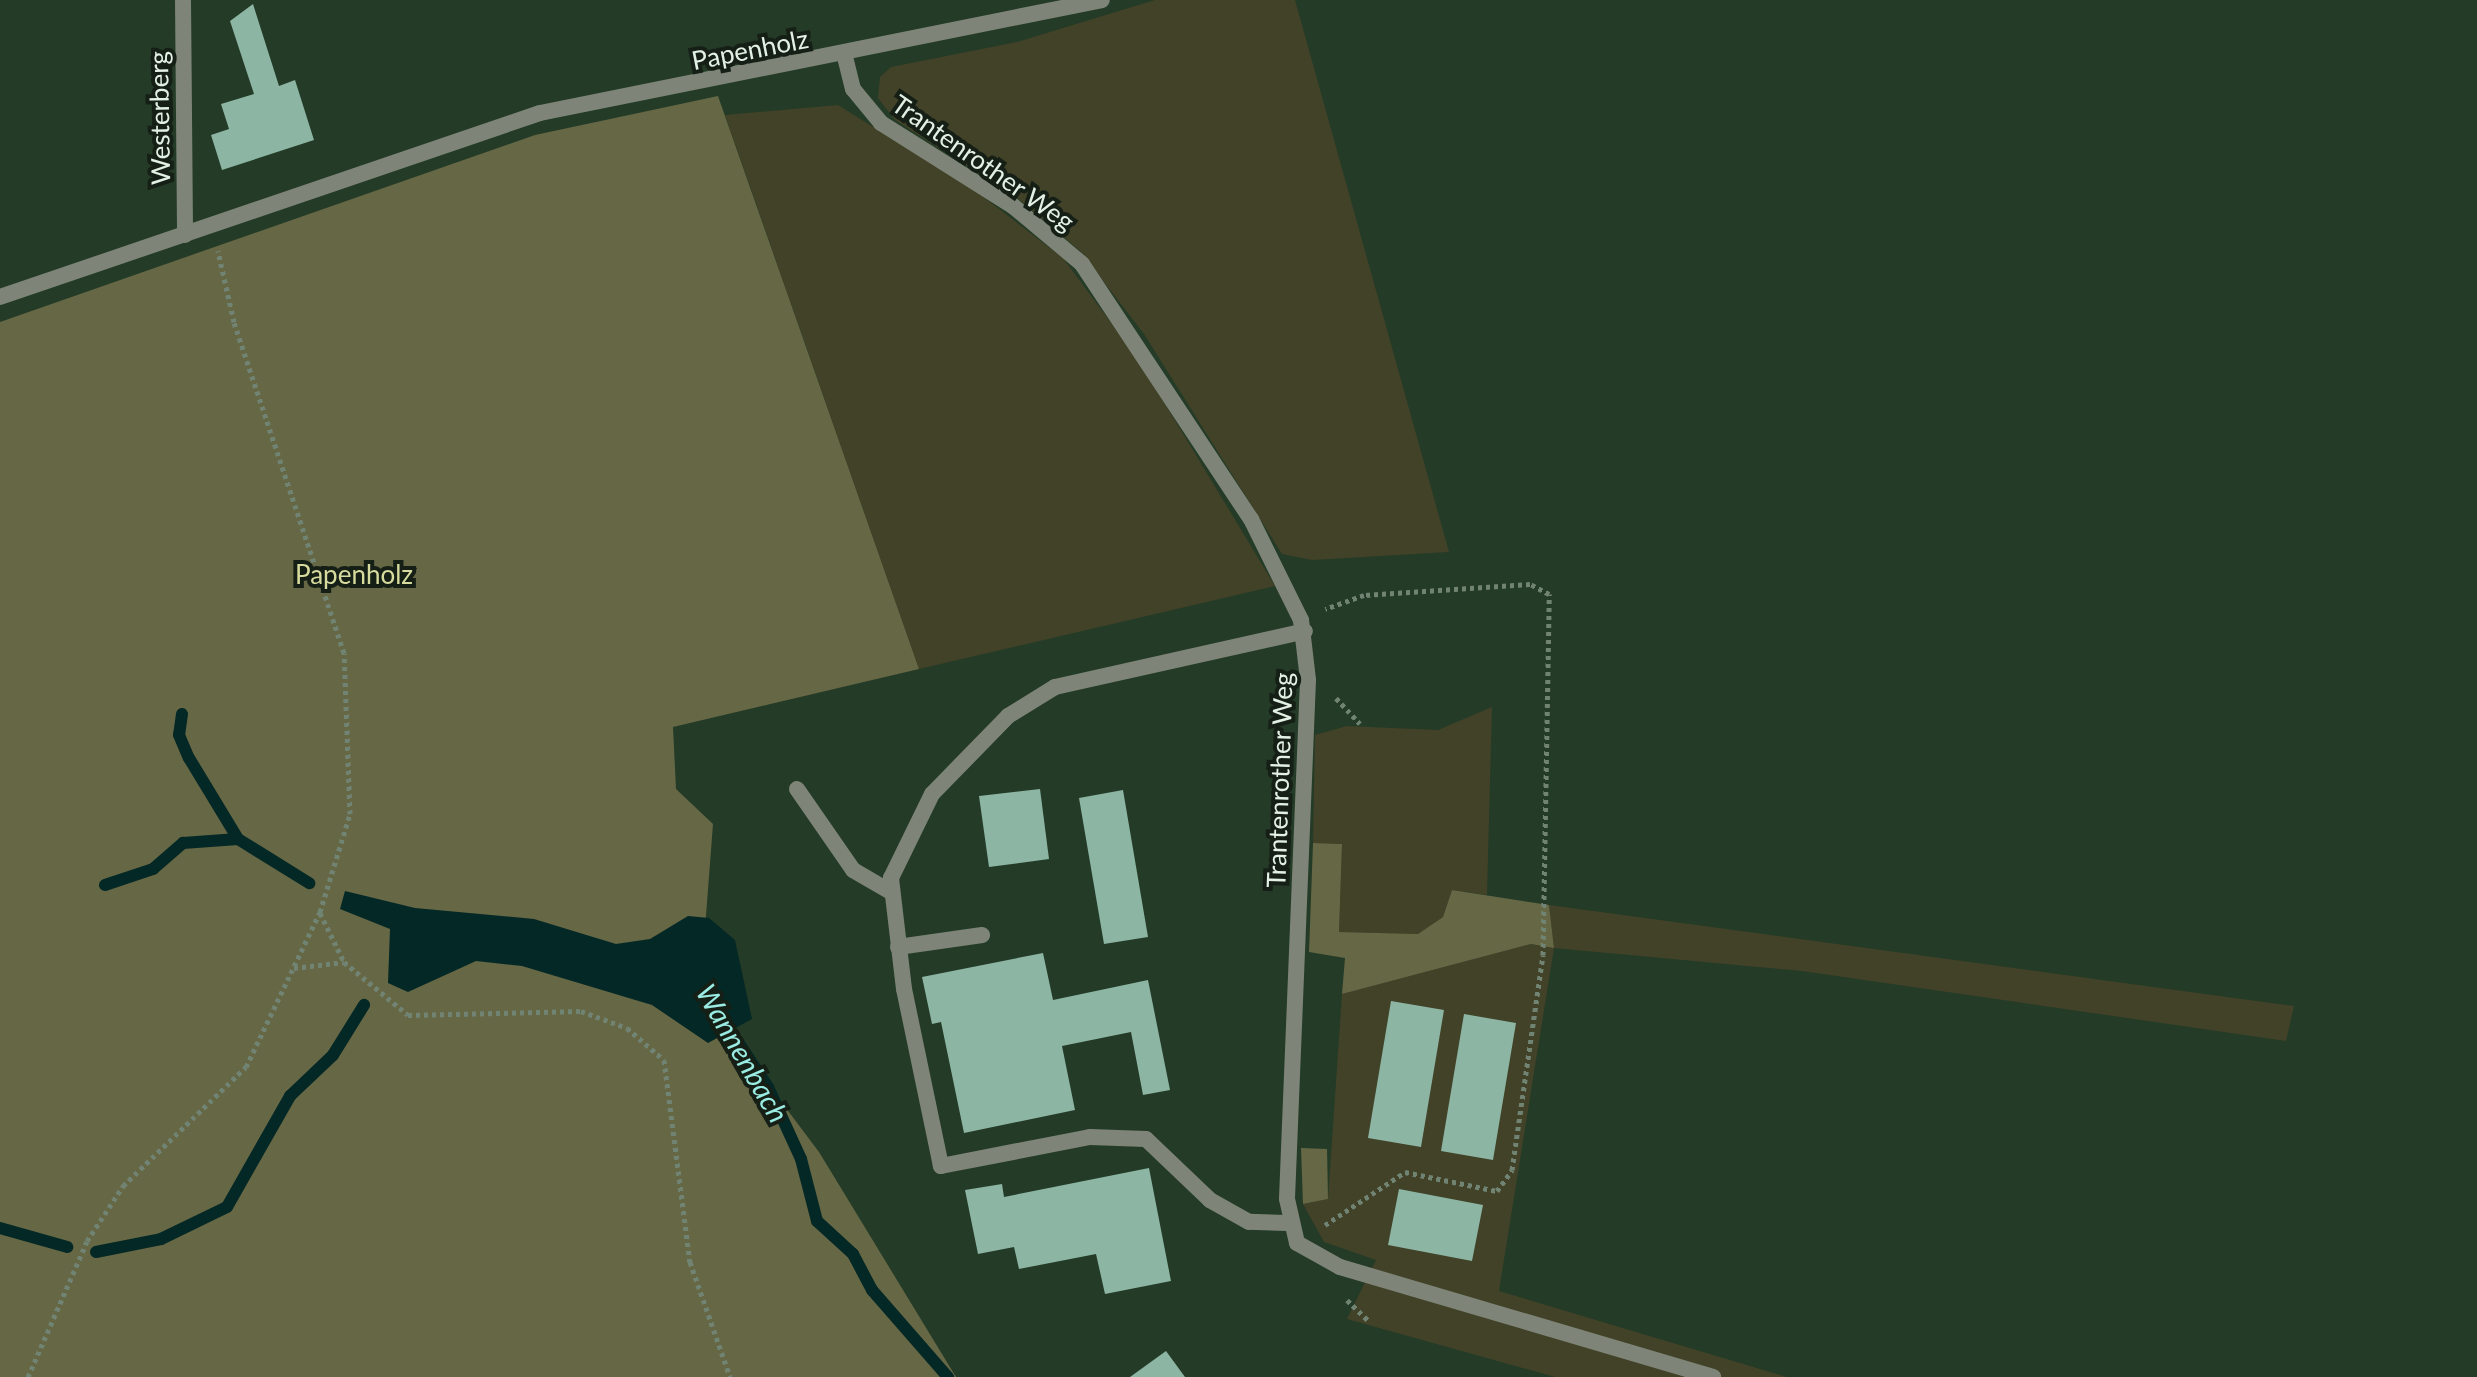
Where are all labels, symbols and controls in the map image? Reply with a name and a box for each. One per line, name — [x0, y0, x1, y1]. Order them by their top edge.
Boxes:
street label: Papenholz — [689, 23, 811, 77]
street label: Westerberg — [143, 51, 177, 185]
street label: Trantenrother Weg — [885, 88, 1081, 238]
park label: Papenholz — [295, 559, 413, 591]
street label: Trantenrother Weg — [1261, 671, 1299, 889]
water label: Wannenbach — [690, 978, 796, 1128]

